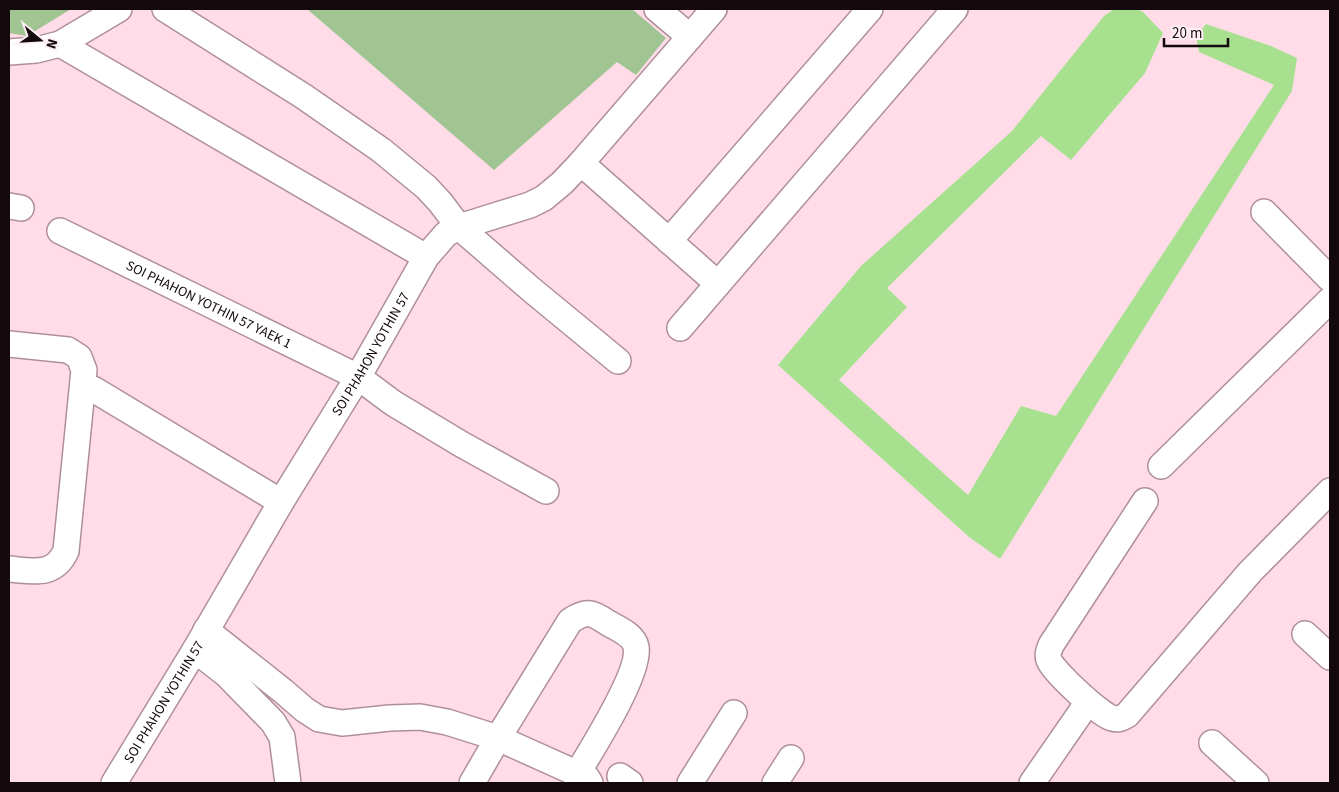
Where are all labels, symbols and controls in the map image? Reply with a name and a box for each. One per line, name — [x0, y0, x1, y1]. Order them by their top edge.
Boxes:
north arrow — [15, 15, 65, 65]
scale bar — [1164, 15, 1228, 47]
text: 20 m — [1172, 23, 1202, 44]
text: N — [40, 36, 62, 51]
street label: SOI PHAHON YOTHIN 57 YAEK 1 — [122, 256, 295, 354]
street label: SOI PHAHON YOTHIN 57 — [327, 289, 415, 420]
street label: SOI PHAHON YOTHIN 57 — [119, 637, 209, 767]

